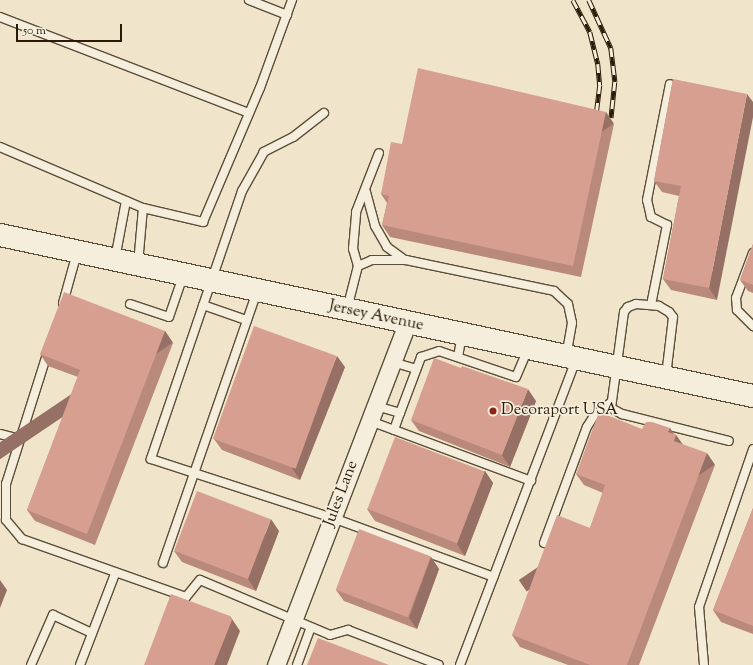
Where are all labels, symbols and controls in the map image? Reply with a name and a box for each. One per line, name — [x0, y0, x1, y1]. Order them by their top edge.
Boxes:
scale bar — [18, 16, 124, 42]
text: 50 m — [23, 22, 46, 40]
street label: Jersey Avenue — [327, 298, 425, 336]
place label: Decoraport USA — [501, 401, 618, 421]
marker: Decoraport USA — [488, 406, 498, 416]
street label: Jules Lane — [321, 458, 363, 530]

